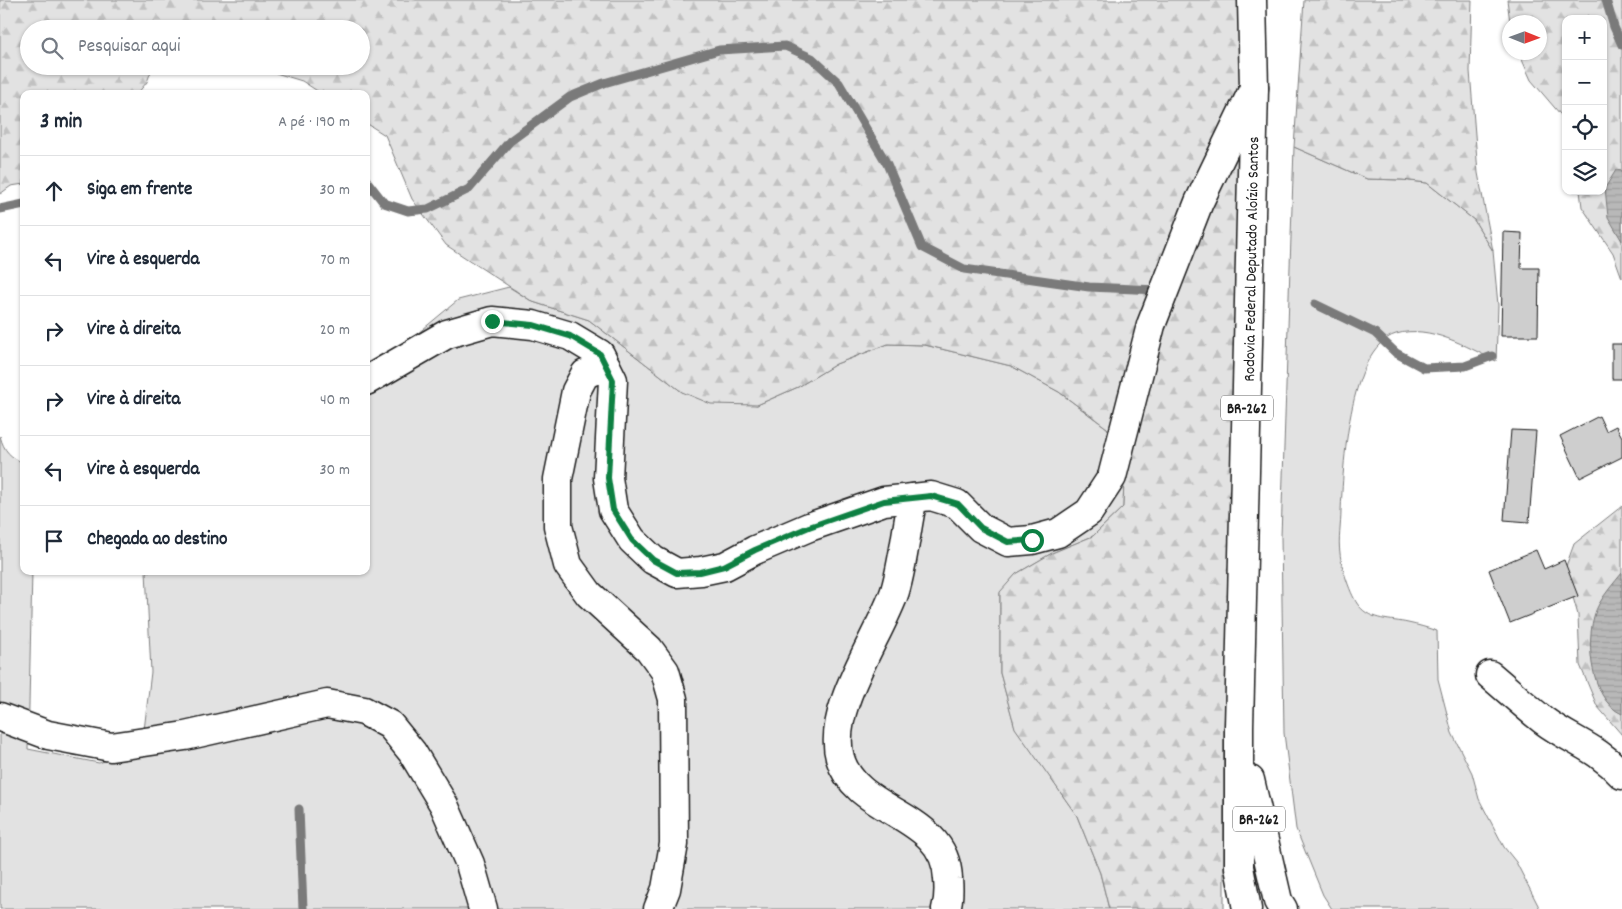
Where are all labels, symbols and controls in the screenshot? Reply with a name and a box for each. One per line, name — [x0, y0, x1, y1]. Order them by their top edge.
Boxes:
north arrow — [1502, 15, 1547, 60]
map controls — [1562, 15, 1607, 195]
button: + — [1562, 15, 1607, 60]
search box — [20, 20, 370, 75]
icon: search — [38, 34, 66, 62]
text: Pesquisar aqui — [78, 34, 180, 61]
button: − — [1562, 60, 1607, 105]
button: locate — [1562, 105, 1607, 150]
text: 3 min — [40, 108, 82, 138]
text: A pé · 190 m — [278, 111, 350, 134]
street label: Rodovia Federal Deputado Aloízio Santos — [1239, 136, 1266, 382]
button: layers — [1562, 150, 1607, 195]
icon: ahead — [40, 177, 68, 205]
text: Siga em frente — [87, 177, 192, 204]
text: 30 m — [320, 179, 350, 202]
icon: left — [40, 247, 68, 275]
text: Vire à esquerda — [87, 247, 199, 274]
text: 70 m — [320, 249, 350, 272]
route end — [481, 310, 504, 333]
icon: right — [40, 317, 68, 345]
text: Vire à direita — [87, 317, 180, 344]
text: 20 m — [320, 319, 350, 342]
icon: right — [40, 387, 68, 415]
text: Vire à direita — [87, 387, 180, 414]
text: 40 m — [320, 389, 350, 412]
road number: BR-262 — [1221, 396, 1273, 420]
icon: left — [40, 457, 68, 485]
text: Vire à esquerda — [87, 457, 199, 484]
text: 30 m — [320, 459, 350, 482]
icon: arrive — [40, 527, 68, 555]
text: Chegada ao destino — [87, 527, 228, 554]
route start — [1021, 529, 1044, 552]
road number: BR-262 — [1233, 806, 1285, 832]

